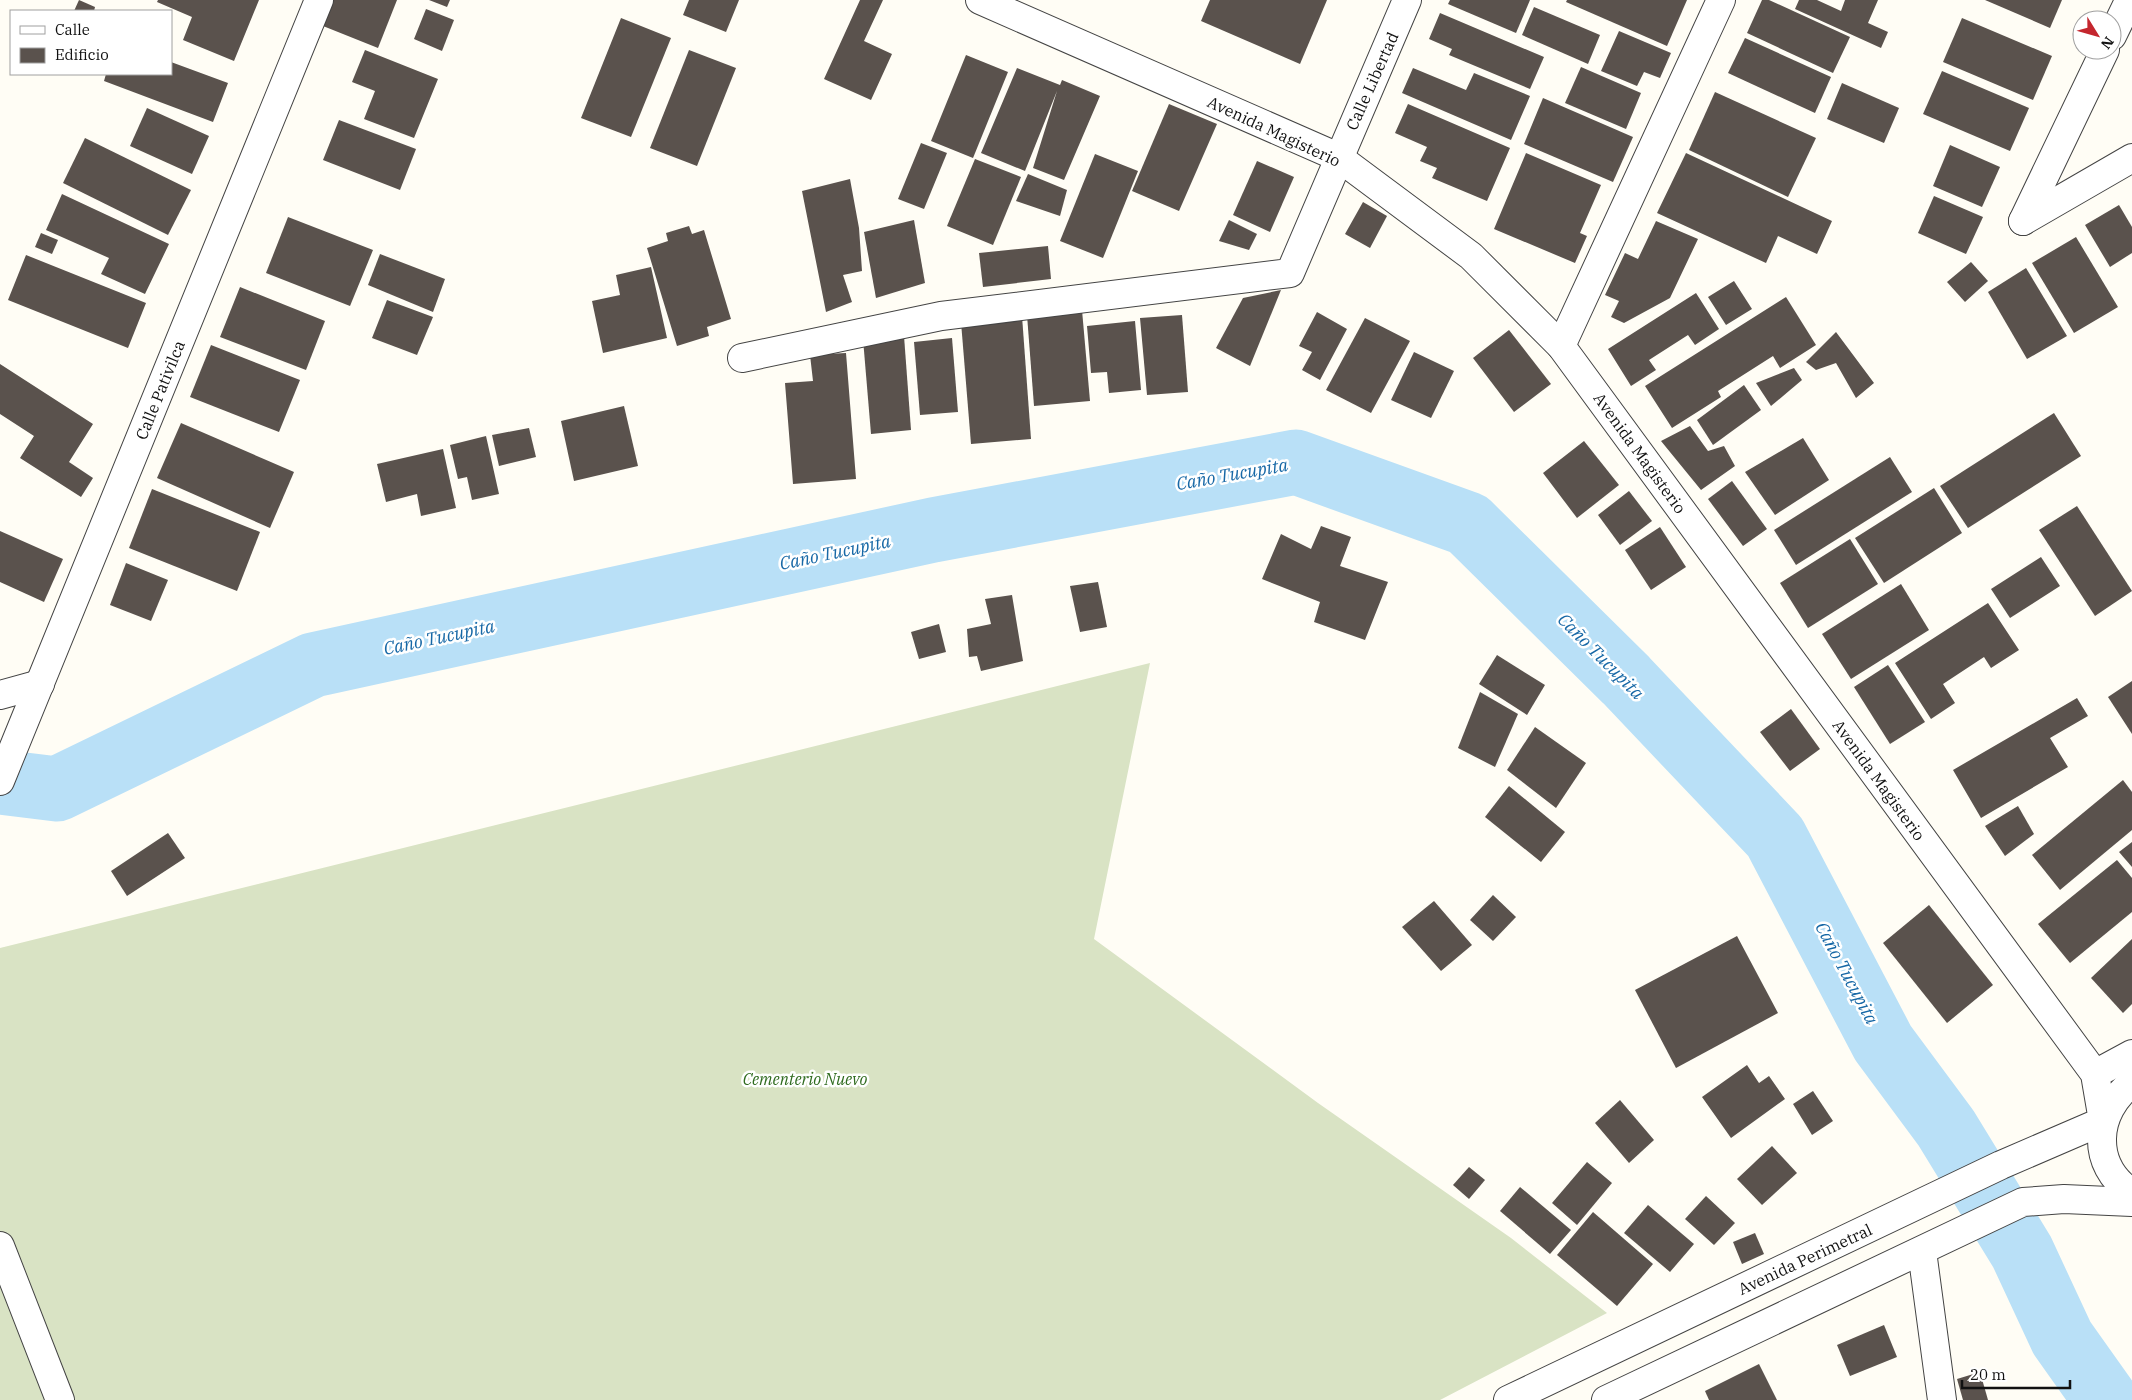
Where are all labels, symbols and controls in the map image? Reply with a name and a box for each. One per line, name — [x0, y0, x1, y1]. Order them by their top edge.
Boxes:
legend — [10, 10, 172, 75]
north arrow — [2072, 10, 2122, 60]
text: Calle — [55, 20, 90, 39]
street label: Calle Libertad — [1341, 29, 1403, 133]
text: N — [2097, 33, 2118, 53]
text: Edificio — [55, 45, 109, 64]
street label: Avenida Magisterio — [1204, 91, 1344, 171]
street label: Calle Pativilca — [131, 337, 189, 443]
street label: Avenida Magisterio — [1589, 389, 1691, 517]
water label: Caño Tucupita — [1174, 453, 1290, 495]
water label: Caño Tucupita — [777, 529, 893, 575]
water label: Caño Tucupita — [1553, 608, 1649, 704]
water label: Caño Tucupita — [381, 614, 497, 660]
street label: Avenida Magisterio — [1828, 716, 1930, 844]
water label: Caño Tucupita — [1810, 918, 1884, 1028]
park label: Cementerio Nuevo — [743, 1069, 867, 1089]
street label: Avenida Perimetral — [1735, 1219, 1875, 1299]
scale bar — [1962, 1358, 2070, 1390]
text: 20 m — [1970, 1365, 2006, 1384]

